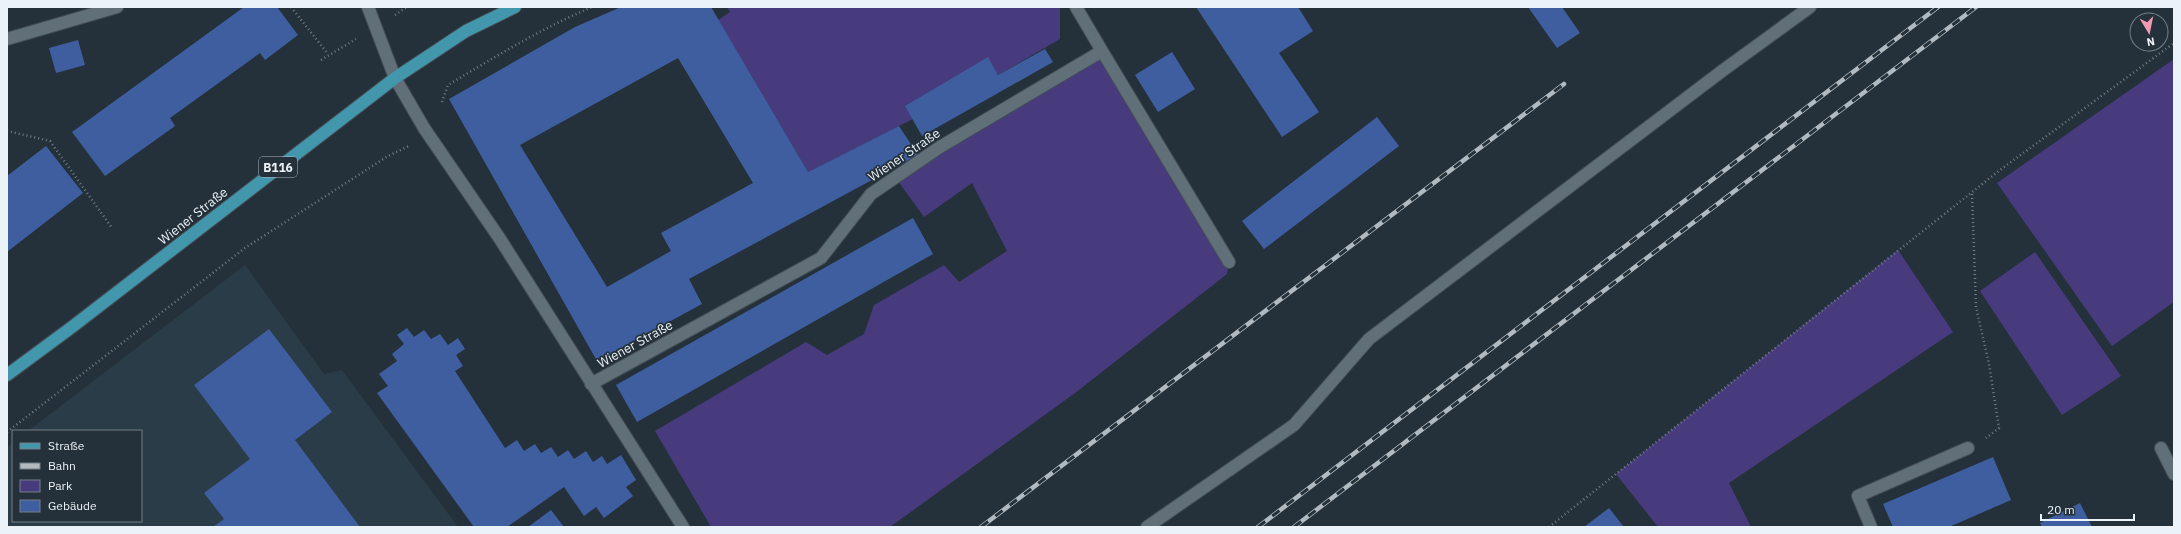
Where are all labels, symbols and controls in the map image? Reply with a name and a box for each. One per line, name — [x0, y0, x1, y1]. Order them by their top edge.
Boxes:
north arrow — [2129, 12, 2169, 52]
text: N — [2146, 34, 2156, 49]
street label: Wiener Straße — [865, 125, 943, 185]
road number: B116 — [259, 157, 297, 177]
street label: Wiener Straße — [155, 184, 231, 248]
street label: Wiener Straße — [594, 316, 676, 372]
legend — [12, 430, 142, 522]
text: Straße — [48, 438, 85, 453]
text: Bahn — [48, 458, 76, 473]
text: Park — [48, 478, 73, 493]
scale bar — [2041, 496, 2134, 522]
text: Gebäude — [48, 498, 97, 513]
text: 20 m — [2047, 502, 2075, 517]

